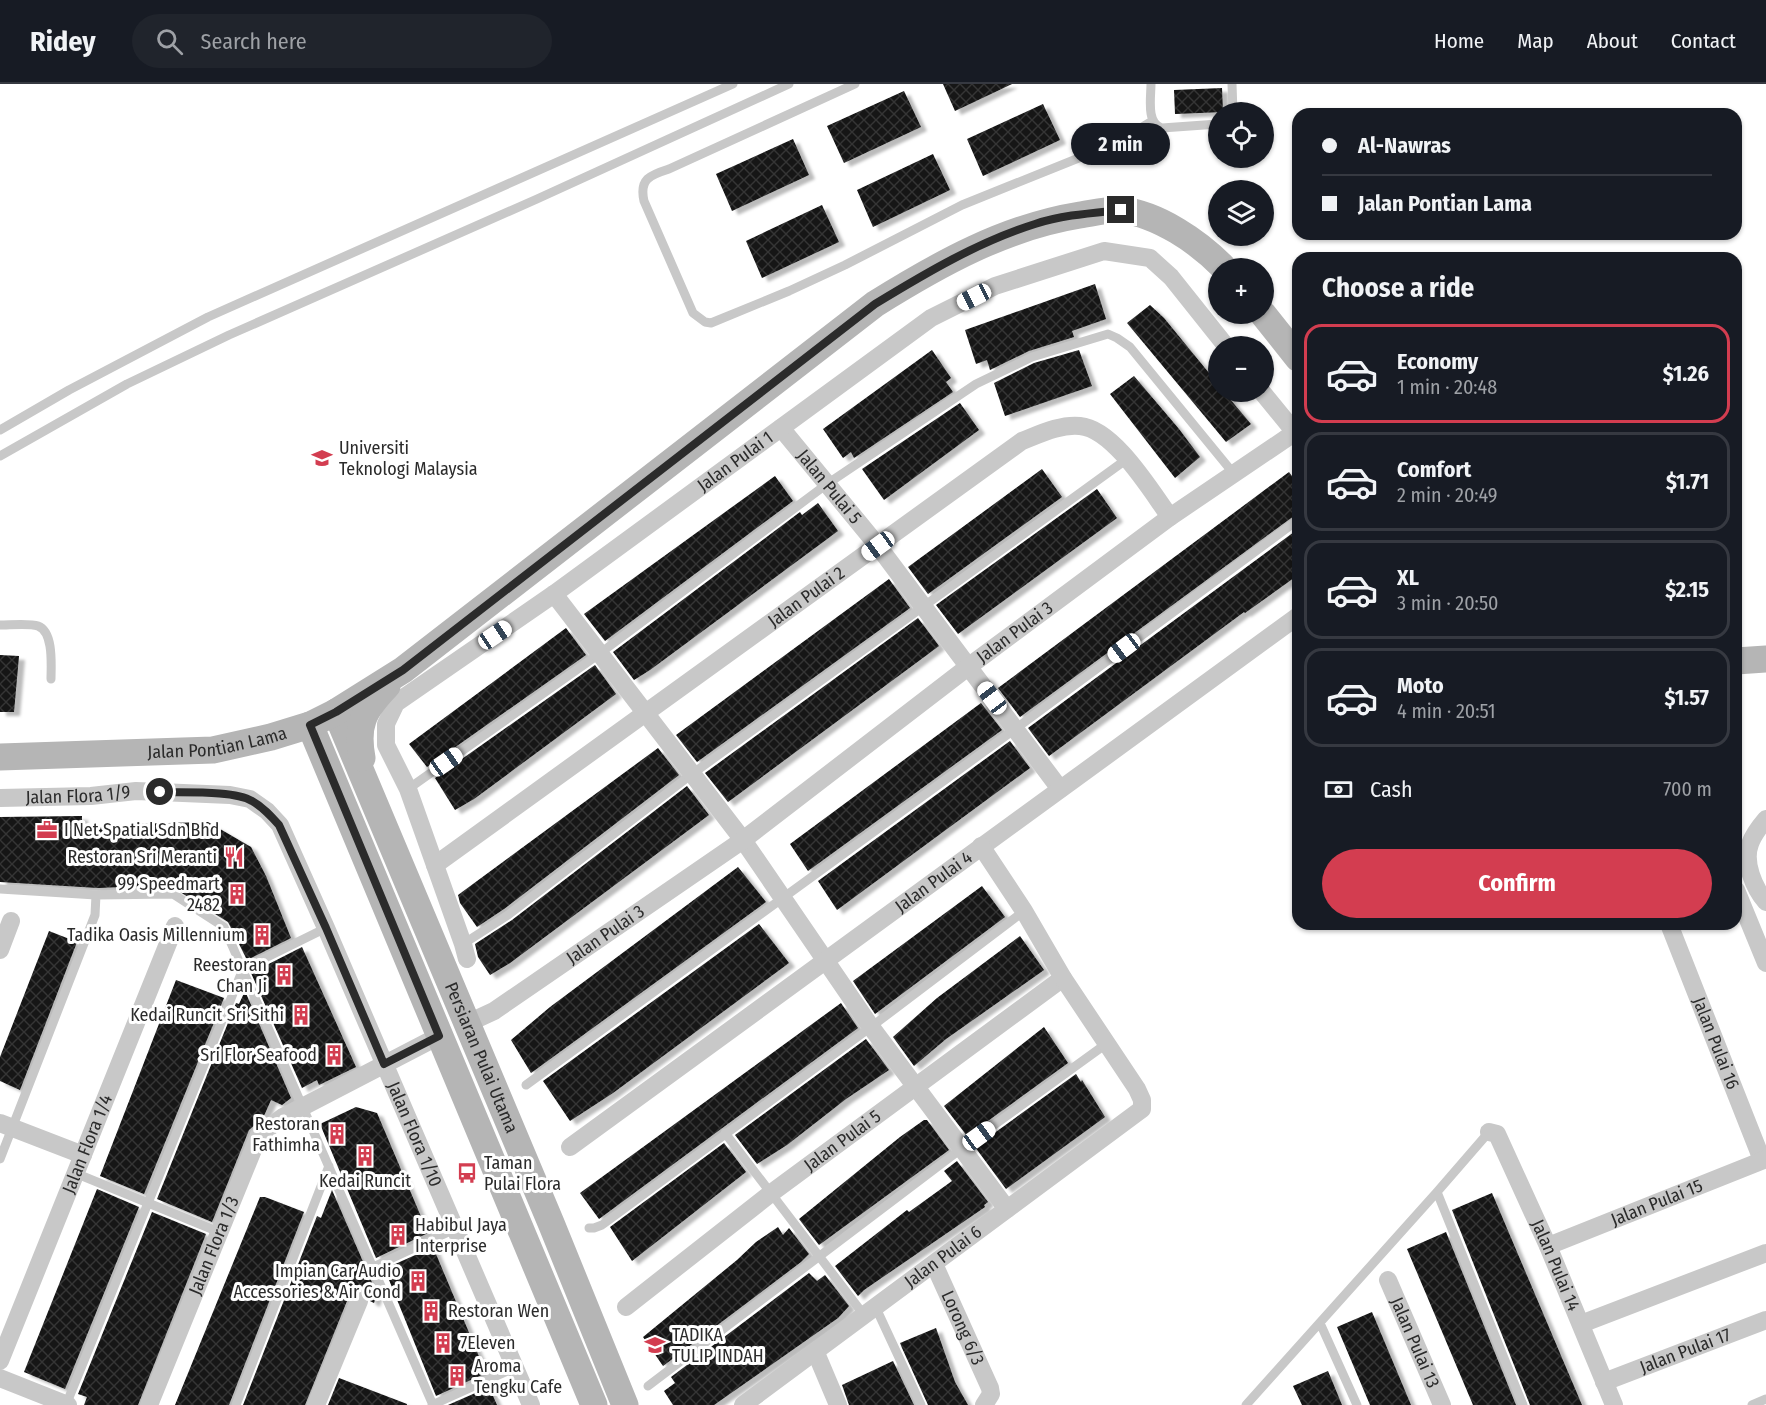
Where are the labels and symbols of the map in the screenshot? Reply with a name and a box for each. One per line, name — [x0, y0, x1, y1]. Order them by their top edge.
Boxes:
callout: 2 min — [1072, 123, 1170, 165]
route end — [1107, 196, 1134, 223]
car — [954, 281, 994, 313]
street label: Jalan Pulai 1 — [693, 426, 777, 496]
place label: Universiti Teknologi Malaysia — [339, 437, 478, 480]
street label: Jalan Pulai 5 — [792, 445, 866, 528]
school or university icon: Universiti Teknologi Malaysia — [310, 446, 334, 470]
car — [858, 528, 898, 564]
street label: Jalan Pulai 2 — [764, 562, 849, 632]
street label: Jalan Pulai 3 — [972, 597, 1057, 668]
car — [475, 617, 515, 653]
car — [1104, 630, 1144, 666]
car — [974, 678, 1010, 718]
street label: Jalan Pontian Lama — [147, 722, 290, 763]
car — [426, 744, 466, 780]
route start — [146, 778, 173, 805]
street label: Jalan Flora 1/9 — [25, 781, 131, 808]
office icon: I Net Spatial Sdn Bhd — [35, 818, 59, 842]
place label: I Net Spatial Sdn Bhd — [64, 819, 219, 841]
restaurant icon: Restoran Sri Meranti — [222, 845, 246, 869]
place label: Restoran Sri Meranti — [67, 846, 217, 868]
street label: Jalan Pulai 4 — [891, 846, 977, 917]
place label: 99 Speedmart 2482 — [118, 873, 220, 916]
building icon: 99 Speedmart 2482 — [225, 882, 249, 906]
street label: Jalan Pulai 3 — [562, 900, 649, 969]
building icon: Tadika Oasis Millennium — [250, 923, 274, 947]
place label: Tadika Oasis Millennium — [67, 924, 245, 946]
place label: Reestoran Chan Ji — [193, 954, 267, 997]
building icon: Reestoran Chan Ji — [272, 963, 296, 987]
street label: Persiaran Pulai Utama — [440, 979, 523, 1137]
street label: Jalan Pulai 16 — [1688, 994, 1744, 1093]
building icon: Kedai Runcit Sri Sithi — [289, 1003, 313, 1027]
place label: Kedai Runcit Sri Sithi — [130, 1004, 284, 1026]
building icon: Sri Flor Seafood — [322, 1043, 346, 1067]
place label: Sri Flor Seafood — [200, 1044, 317, 1066]
street label: Jalan Flora 1/10 — [382, 1078, 447, 1190]
street label: Jalan Flora 1/4 — [58, 1091, 117, 1197]
street label: Jalan Pulai 5 — [800, 1105, 885, 1176]
place label: Restoran Fathimha — [252, 1113, 320, 1156]
car — [959, 1118, 999, 1154]
building icon: Restoran Fathimha — [325, 1122, 349, 1146]
building icon: Kedai Runcit — [353, 1144, 377, 1168]
place label: Taman Pulai Flora — [484, 1152, 561, 1195]
bus stop icon: Taman Pulai Flora — [455, 1161, 479, 1185]
place label: Kedai Runcit — [319, 1170, 411, 1192]
street label: Jalan Pulai 15 — [1608, 1174, 1706, 1231]
street label: Jalan Flora 1/3 — [184, 1193, 244, 1298]
place label: Habibul Jaya Interprise — [415, 1214, 507, 1257]
street label: Jalan Pulai 14 — [1526, 1216, 1585, 1314]
street label: Jalan Pulai 6 — [900, 1221, 986, 1292]
building icon: Habibul Jaya Interprise — [386, 1223, 410, 1247]
place label: Impian Car Audio Accessories & Air Cond — [234, 1260, 401, 1303]
building icon: Impian Car Audio Accessories & Air Cond — [406, 1269, 430, 1293]
street label: Lorong 6/3 — [937, 1287, 989, 1368]
street label: Jalan Pulai 13 — [1386, 1294, 1444, 1391]
building icon: Restoran Wen — [419, 1299, 443, 1323]
place label: Restoran Wen — [448, 1300, 549, 1322]
place label: TADIKA TULIP INDAH — [672, 1324, 764, 1367]
street label: Jalan Pulai 17 — [1637, 1324, 1734, 1378]
building icon: 7Eleven — [431, 1331, 455, 1355]
place label: 7Eleven — [460, 1332, 515, 1354]
school or university icon: TADIKA TULIP INDAH — [643, 1333, 667, 1357]
place label: Aroma Tengku Cafe — [474, 1355, 562, 1398]
building icon: Aroma Tengku Cafe — [445, 1364, 469, 1388]

